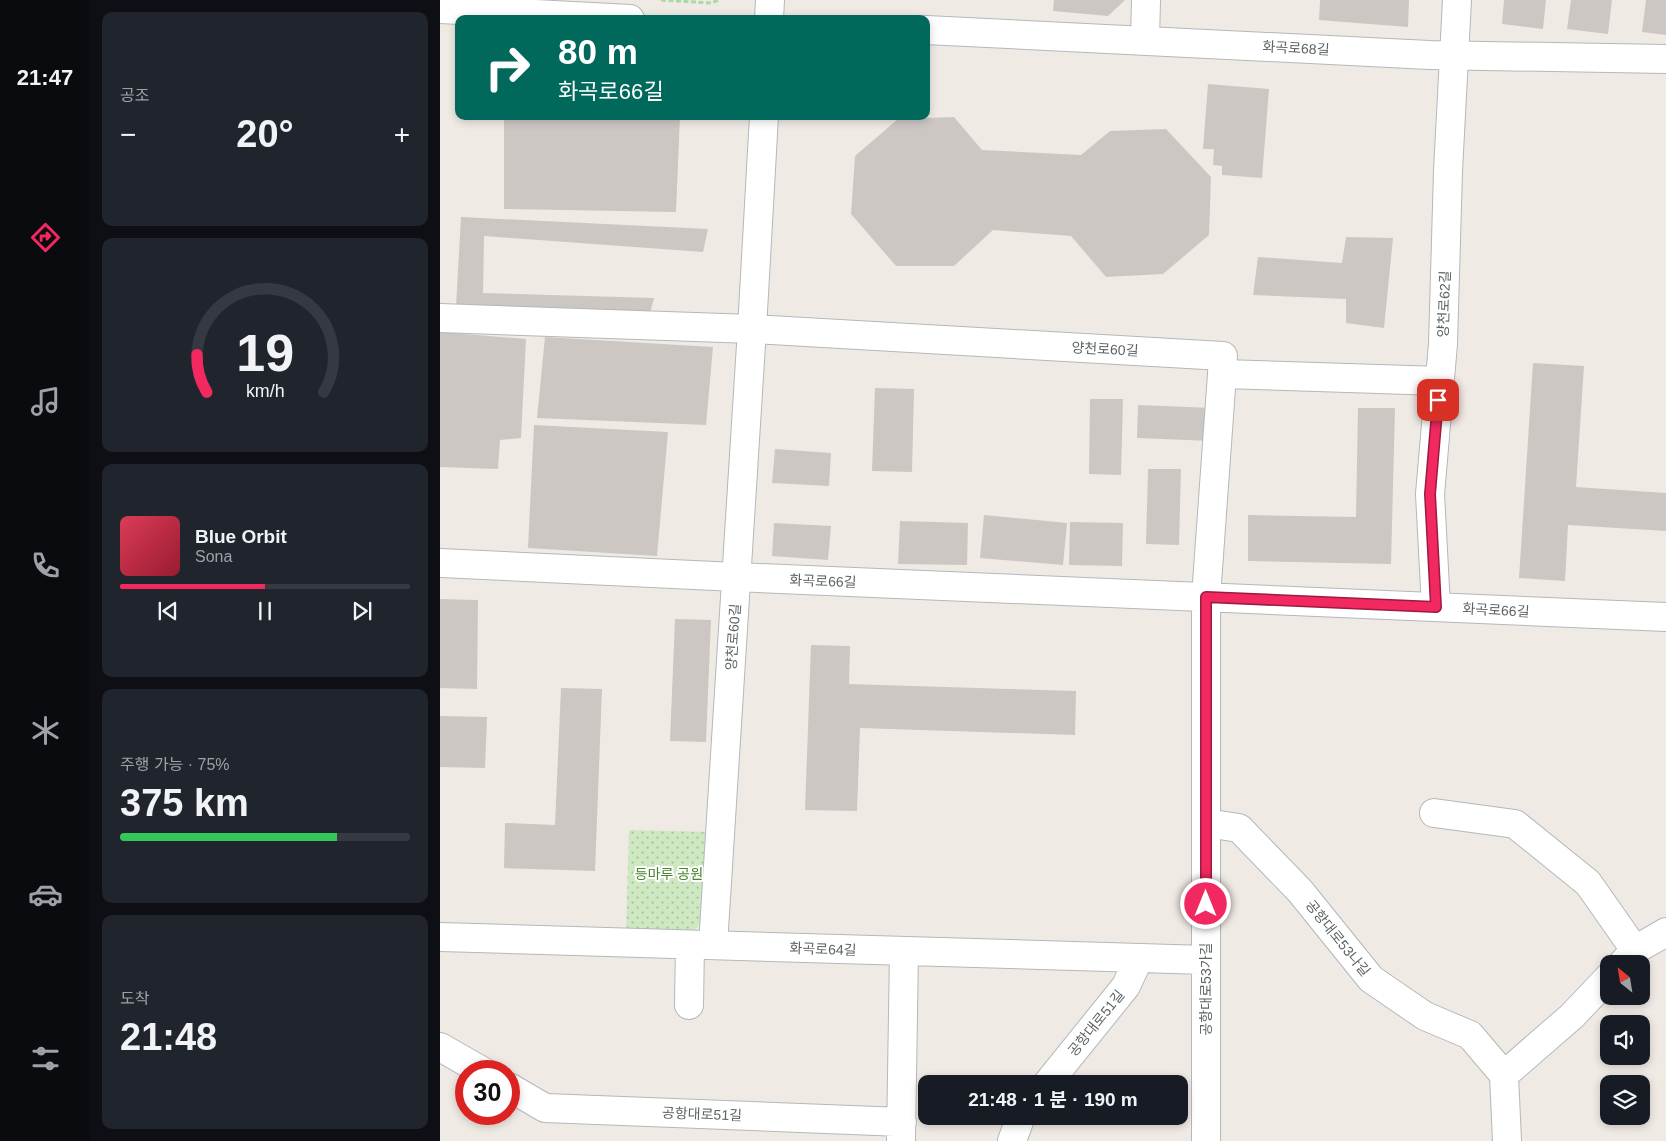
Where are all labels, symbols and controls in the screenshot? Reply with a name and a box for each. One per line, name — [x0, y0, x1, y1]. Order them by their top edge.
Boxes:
text: 80 m — [558, 32, 638, 71]
icon: right — [475, 35, 540, 100]
street label: 화곡로68길 — [1262, 38, 1330, 58]
text: 21:47 — [17, 65, 73, 90]
text: 화곡로66길 — [558, 79, 663, 104]
text: 공조 — [120, 87, 149, 104]
text: 20° — [236, 113, 294, 155]
text: − — [120, 119, 136, 150]
text: + — [394, 119, 410, 150]
icon: directions — [28, 220, 63, 255]
street label: 양천로62길 — [1435, 270, 1453, 338]
text: 19 — [236, 324, 294, 382]
street label: 양천로60길 — [1071, 339, 1139, 359]
pin — [1417, 379, 1459, 421]
text: km/h — [246, 381, 284, 401]
icon: music — [28, 384, 63, 419]
icon: arrive — [1424, 386, 1452, 414]
text: Blue Orbit — [195, 526, 287, 547]
icon: phone — [28, 548, 63, 583]
text: Sona — [195, 548, 232, 565]
street label: 화곡로66길 — [789, 572, 857, 590]
icon: previous — [154, 597, 182, 625]
icon: pause — [251, 597, 279, 625]
icon: next — [348, 597, 376, 625]
street label: 화곡로66길 — [1462, 600, 1530, 620]
street label: 양천로60길 — [723, 603, 743, 671]
icon: climate — [28, 713, 63, 748]
text: 주행 가능 · 75% — [120, 756, 230, 773]
text: 375 km — [120, 782, 249, 824]
park label: 등마루 공원 — [635, 866, 703, 882]
icon: car — [28, 877, 63, 912]
position arrow — [1179, 877, 1231, 929]
street label: 공항대로53나길 — [1303, 897, 1373, 979]
street label: 화곡로64길 — [789, 940, 857, 958]
street label: 공항대로53가길 — [1198, 943, 1214, 1035]
north arrow — [1600, 955, 1650, 1005]
map controls — [1600, 955, 1650, 1125]
street label: 공항대로51길 — [1065, 987, 1127, 1059]
text: 도착 — [120, 990, 149, 1007]
button: sound — [1600, 1015, 1650, 1065]
text: 21:48 — [120, 1016, 217, 1058]
icon: filters — [28, 1041, 63, 1076]
speed limit sign: 30 — [455, 1060, 520, 1125]
button: layers — [1600, 1075, 1650, 1125]
text: 21:48 · 1 분 · 190 m — [968, 1089, 1138, 1110]
street label: 공항대로51길 — [662, 1105, 742, 1123]

